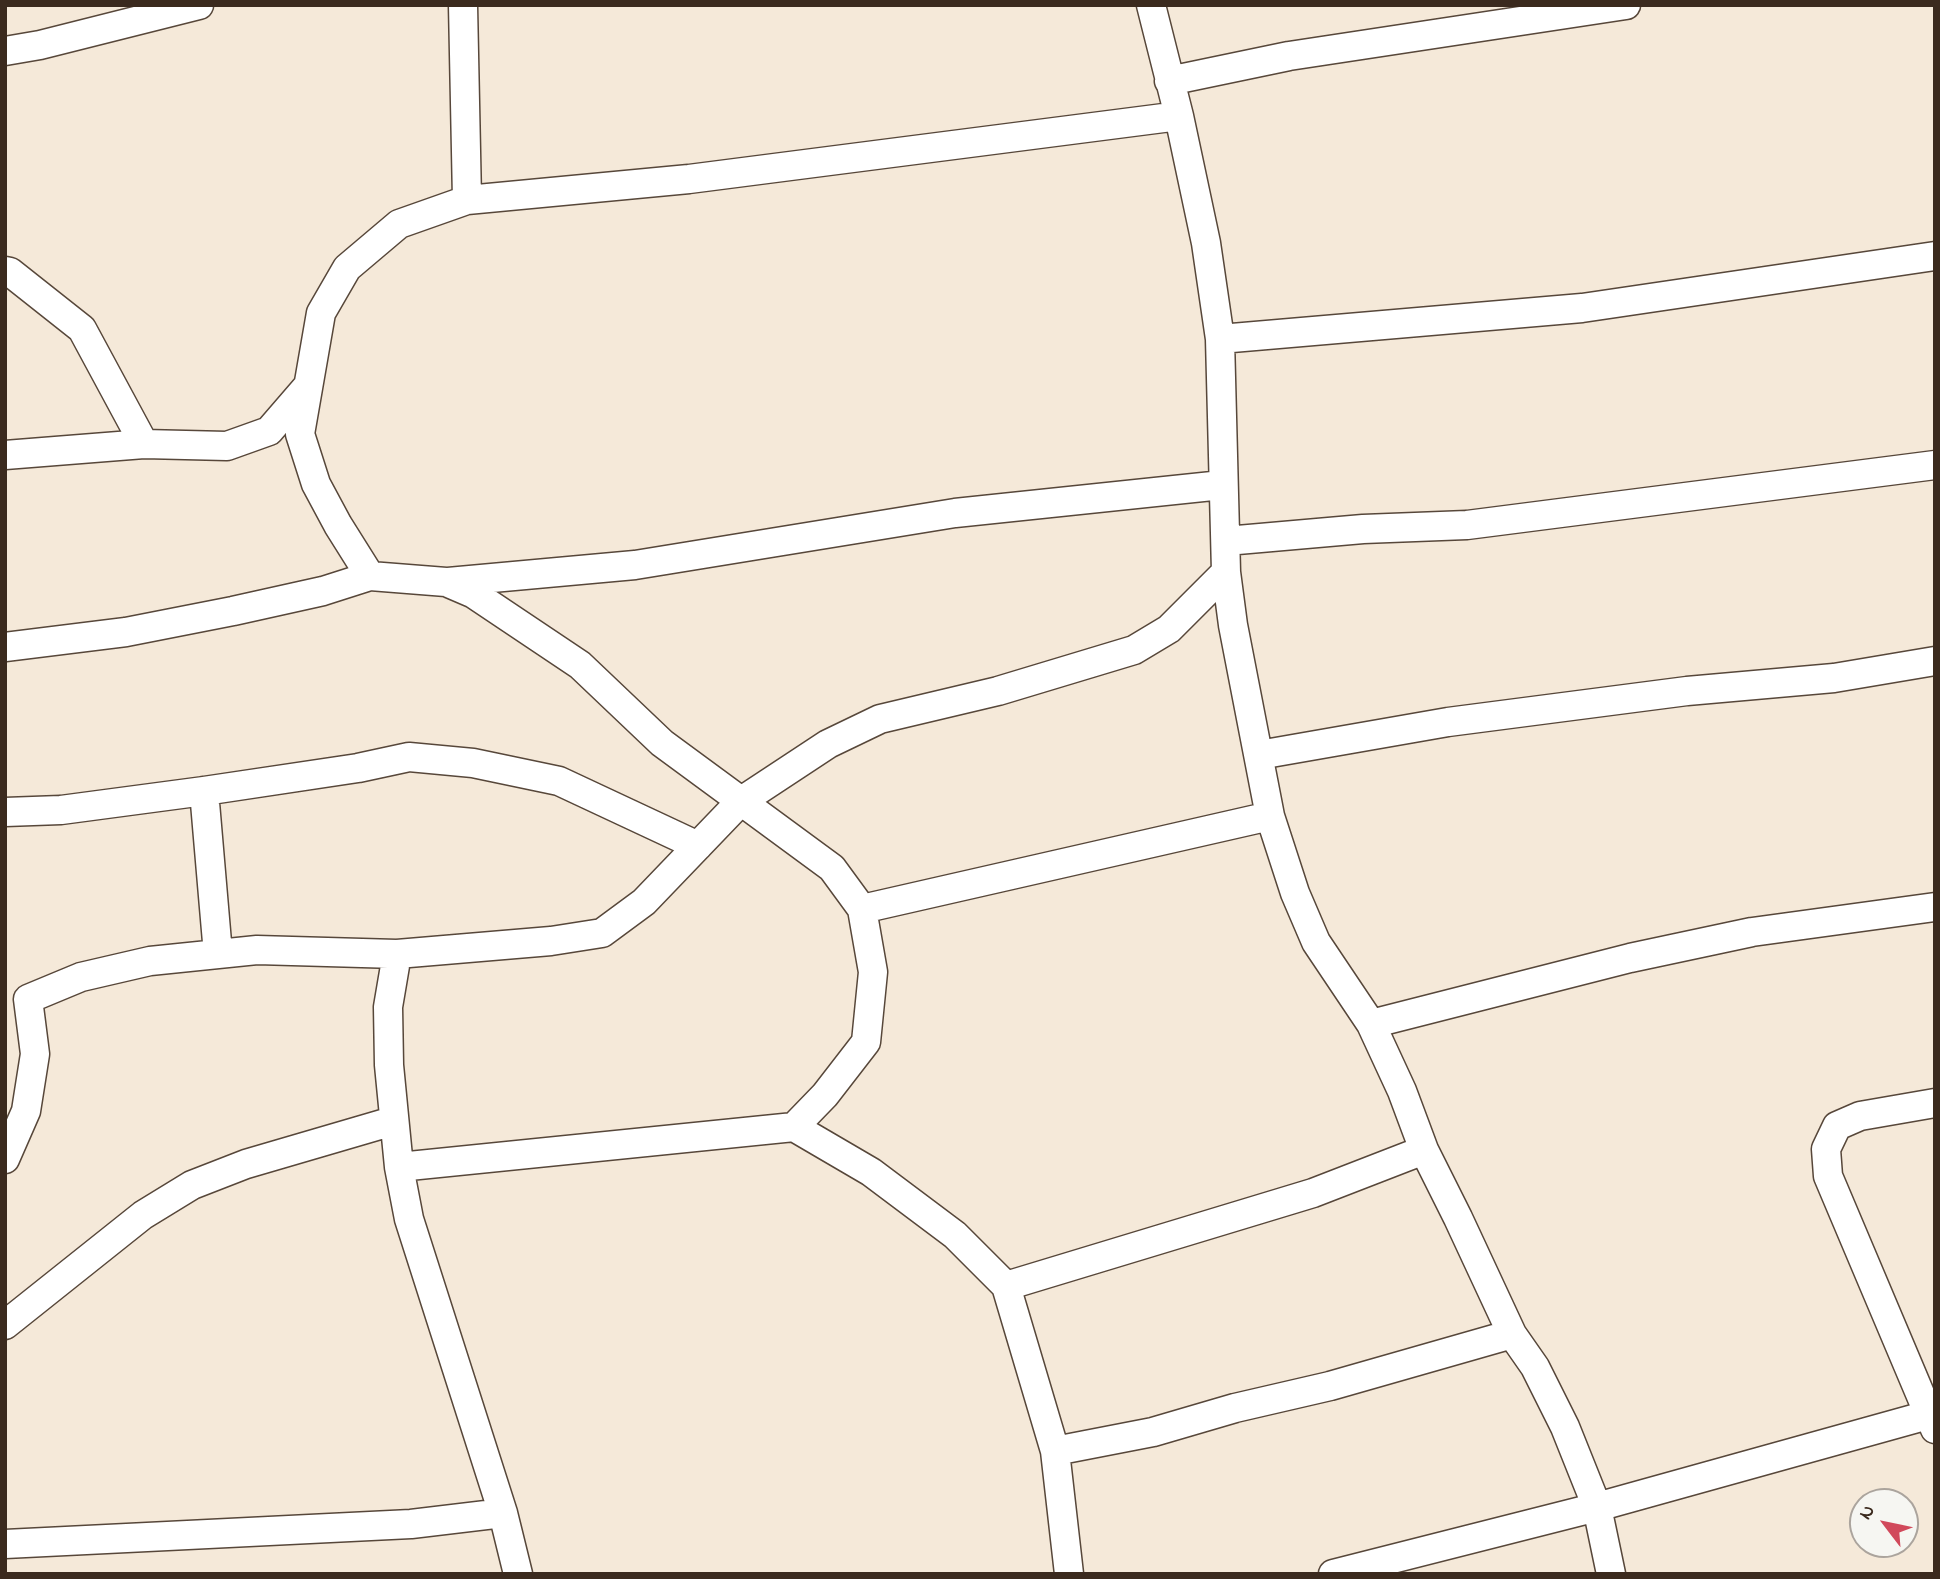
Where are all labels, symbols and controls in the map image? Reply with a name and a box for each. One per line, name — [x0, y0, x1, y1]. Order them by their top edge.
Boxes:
north arrow — [1849, 1488, 1919, 1558]
text: N — [1853, 1500, 1882, 1525]

